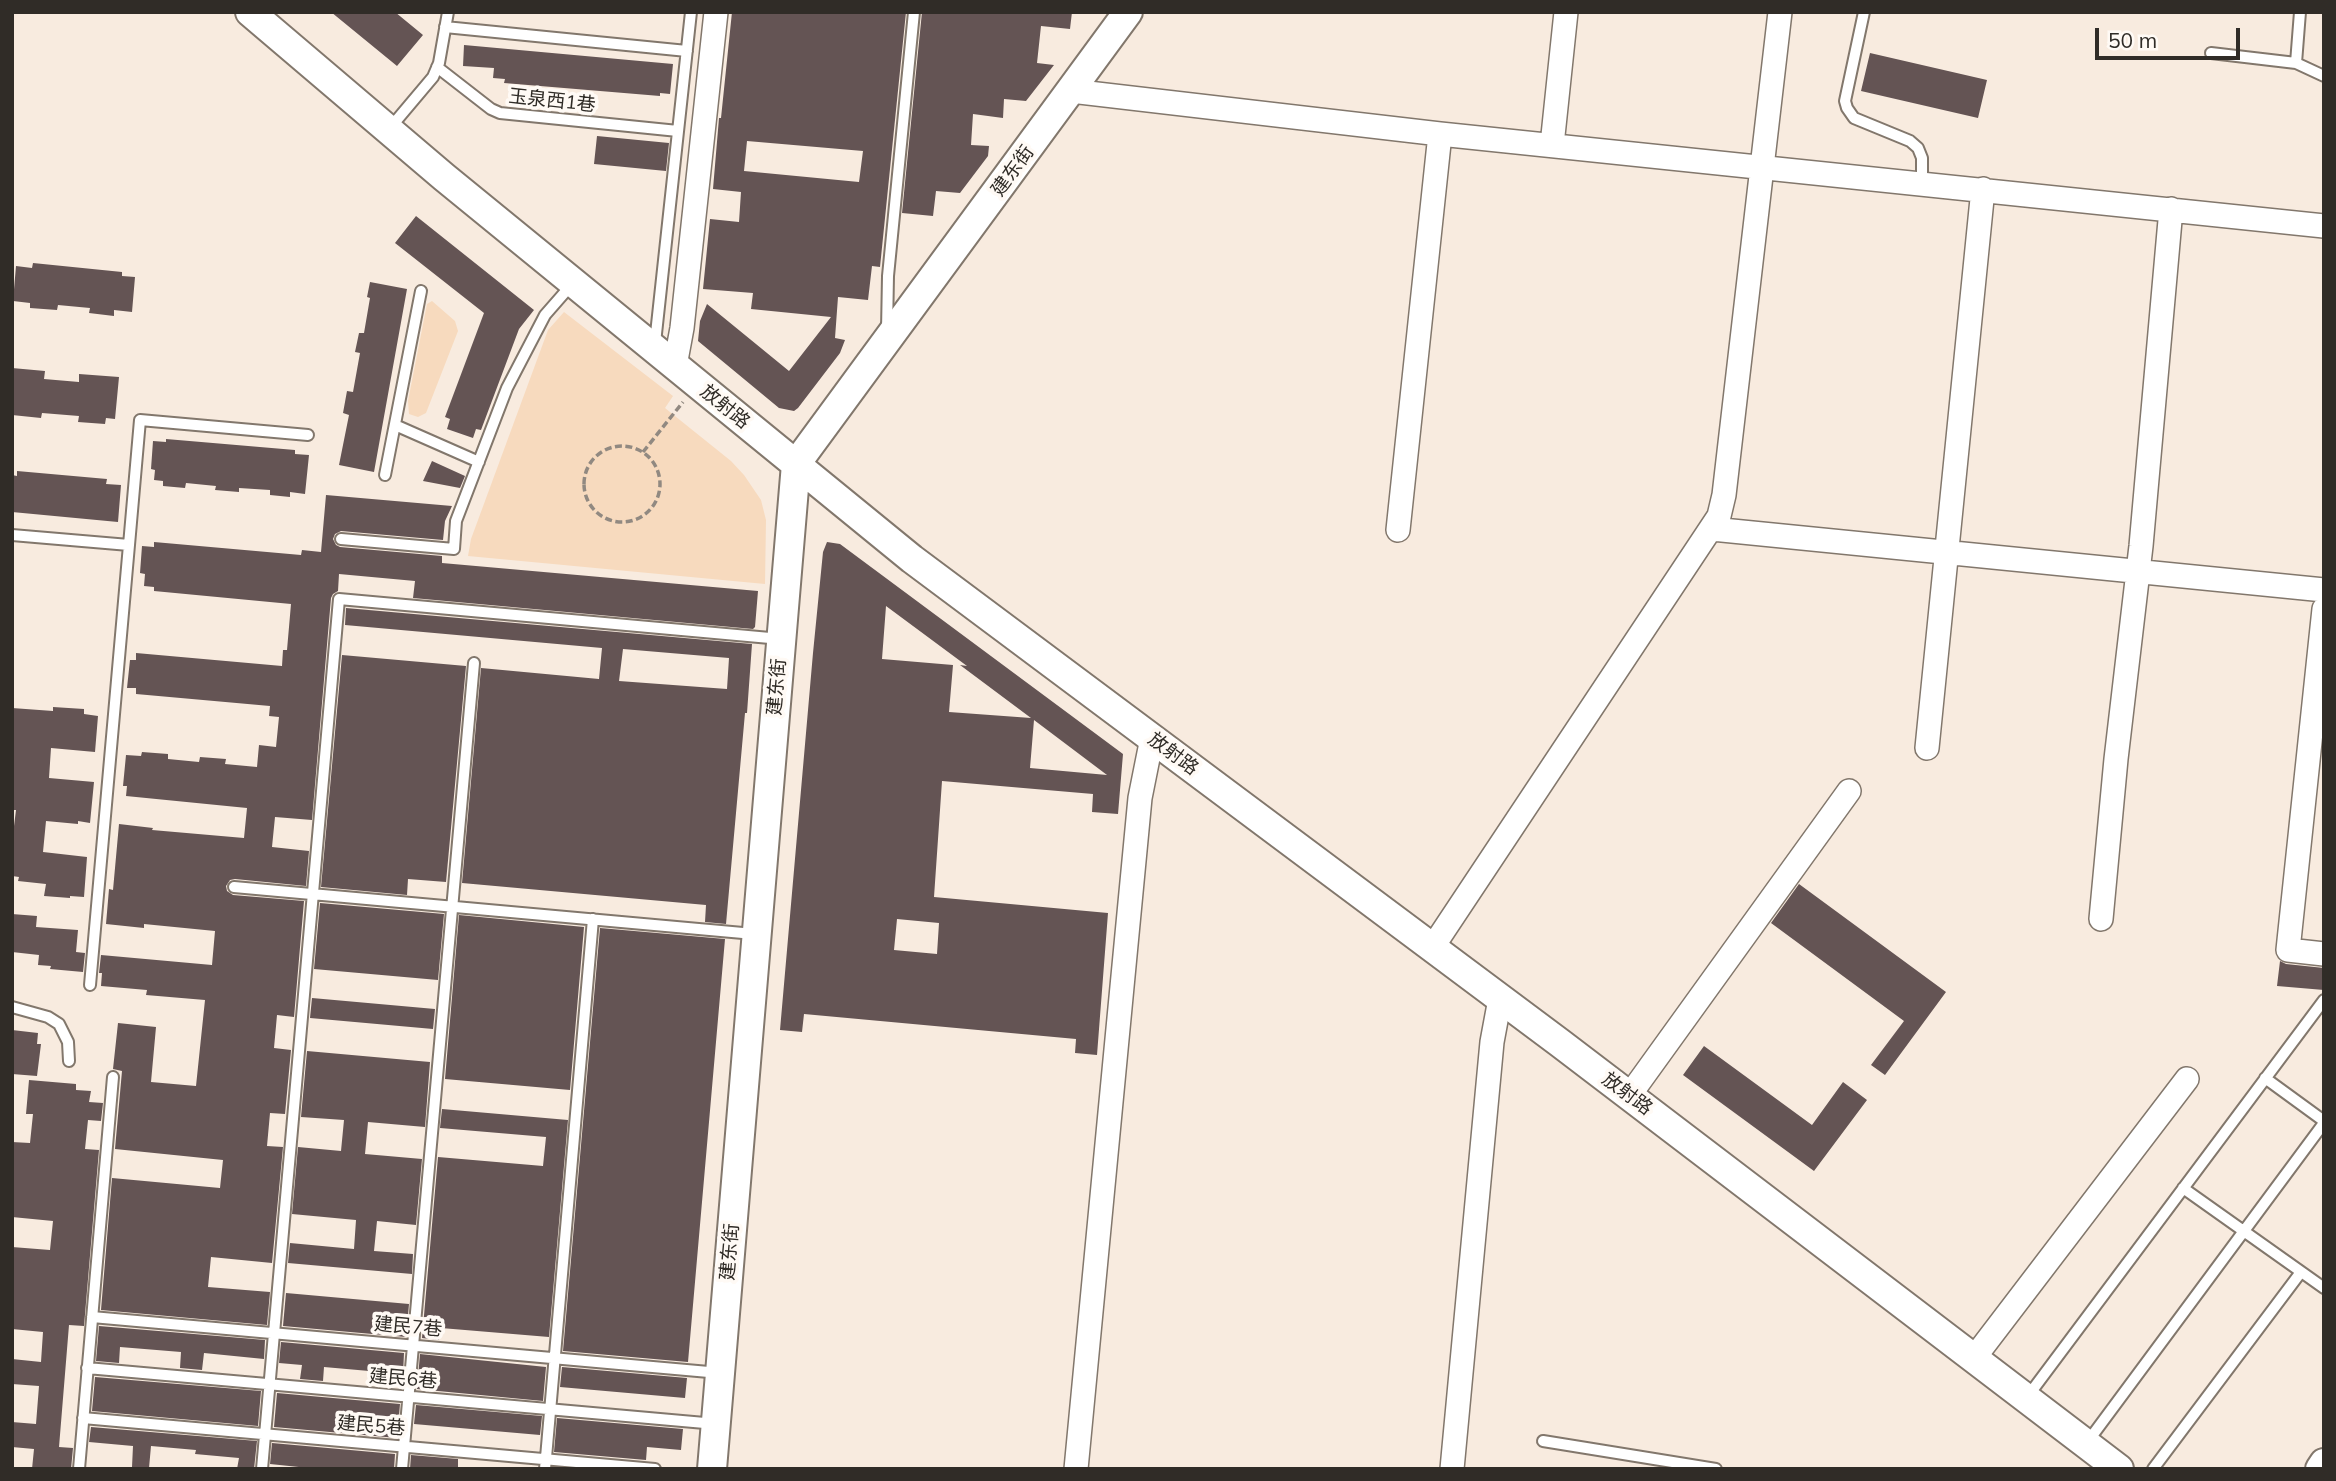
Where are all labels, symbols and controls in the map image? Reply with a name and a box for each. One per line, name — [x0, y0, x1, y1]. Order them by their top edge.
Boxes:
scale bar — [2098, 14, 2243, 58]
text: 50 m — [2108, 27, 2157, 53]
street label: 玉泉西1巷 — [507, 85, 597, 117]
street label: 建东街 — [987, 141, 1039, 201]
street label: 放射路 — [696, 380, 754, 434]
street label: 建东街 — [763, 658, 791, 716]
street label: 放射路 — [1143, 728, 1203, 780]
street label: 放射路 — [1597, 1068, 1657, 1120]
street label: 建东街 — [716, 1223, 744, 1281]
street label: 建民7巷 — [373, 1313, 443, 1341]
street label: 建民6巷 — [368, 1365, 438, 1393]
street label: 建民5巷 — [336, 1412, 406, 1440]

